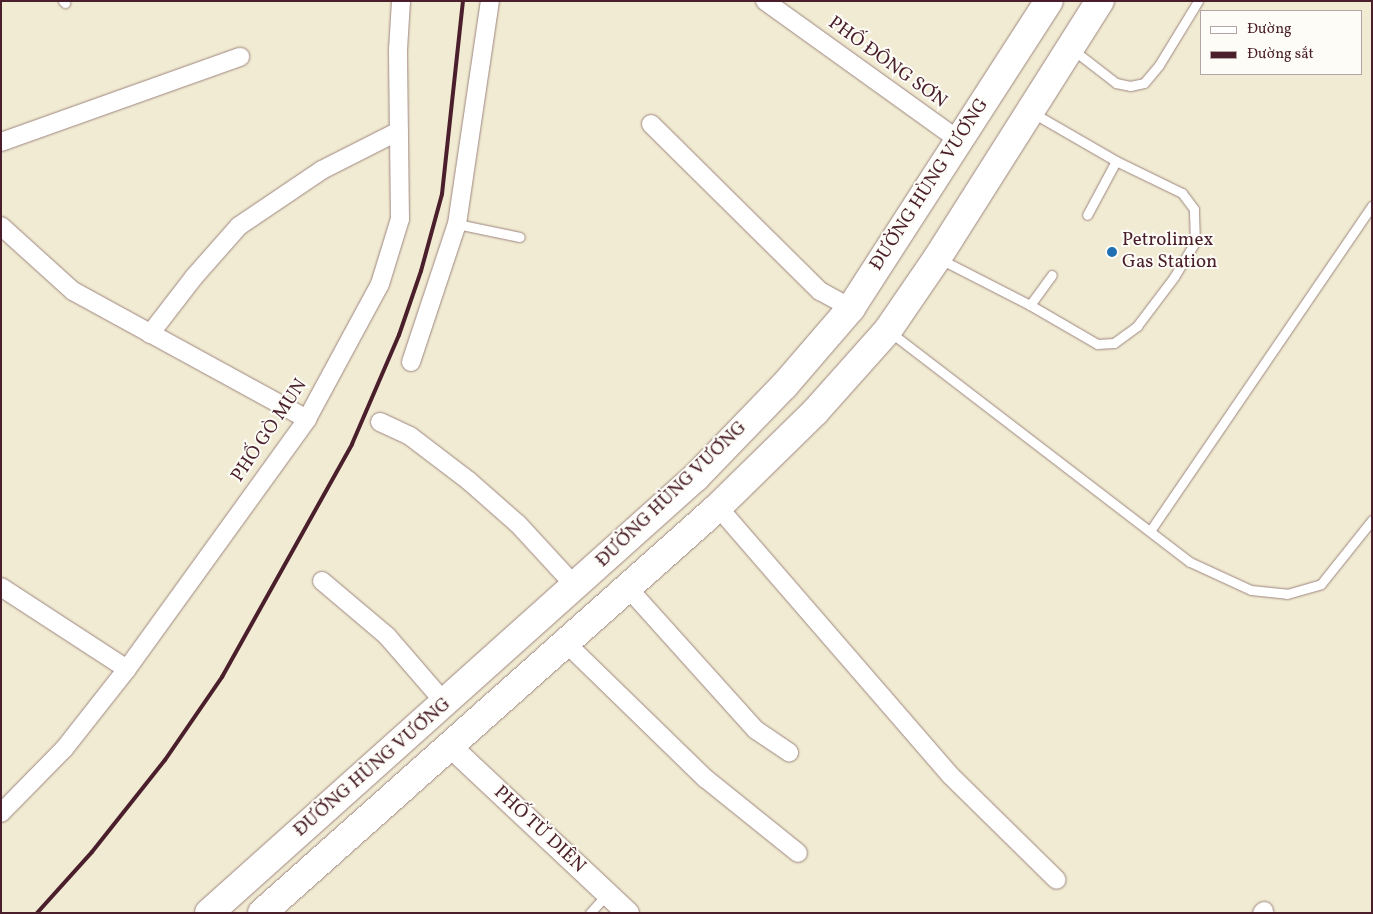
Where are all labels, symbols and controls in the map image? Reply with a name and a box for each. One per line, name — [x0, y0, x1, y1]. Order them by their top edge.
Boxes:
legend — [1200, 10, 1363, 75]
street label: PHỐ ĐÔNG SƠN — [823, 12, 951, 114]
text: Đường — [1247, 19, 1292, 40]
text: Đường sắt — [1247, 44, 1314, 65]
street label: ĐƯỜNG HÙNG VƯƠNG — [866, 94, 994, 276]
place label: Petrolimex Gas Station — [1122, 230, 1217, 274]
marker: Petrolimex Gas Station — [1106, 246, 1118, 258]
street label: PHỐ GÒ MUN — [227, 375, 313, 487]
street label: ĐƯỜNG HÙNG VƯƠNG — [592, 417, 752, 573]
street label: ĐƯỜNG HÙNG VƯƠNG — [290, 693, 456, 843]
street label: PHỐ TỪ DIÊN — [488, 781, 590, 879]

